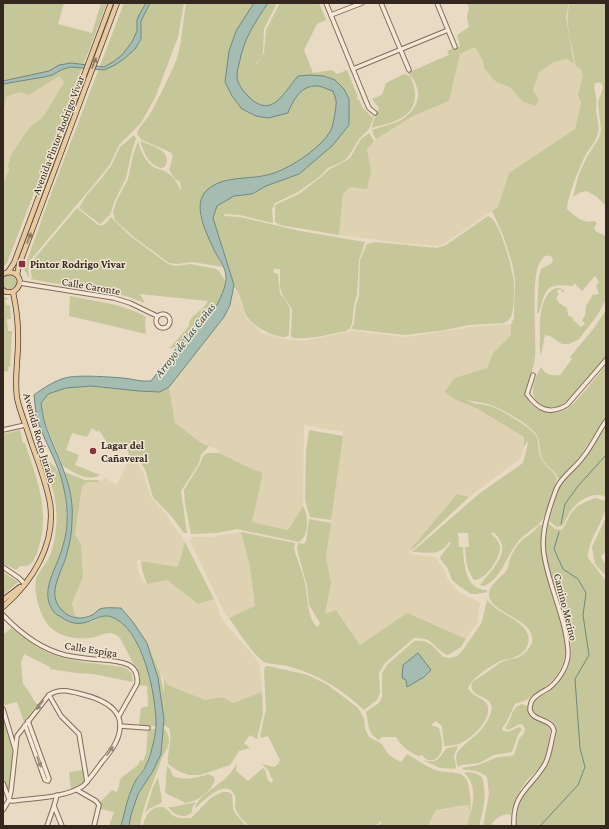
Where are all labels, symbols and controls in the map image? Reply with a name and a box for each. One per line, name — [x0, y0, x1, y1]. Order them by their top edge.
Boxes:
one-way arrow — [92, 57, 98, 69]
street label: Avenida Pintor Rodrigo Vivar — [30, 74, 87, 197]
one-way arrow — [26, 231, 32, 243]
place label: Pintor Rodrigo Vivar — [30, 258, 126, 270]
marker: Pintor Rodrigo Vivar — [17, 259, 27, 269]
street label: Calle Caronte — [61, 275, 121, 297]
water label: Arroyo de Las Cañas — [151, 300, 219, 381]
street label: Avenida Rocío Jurado — [20, 392, 59, 485]
place label: Lagar del Cañaveral — [101, 439, 148, 464]
marker: Lagar del Cañaveral — [88, 446, 98, 456]
street label: Camino Merino — [552, 572, 580, 642]
street label: Calle Espiga — [63, 639, 118, 660]
one-way arrow — [36, 700, 44, 711]
one-way arrow — [106, 746, 114, 756]
one-way arrow — [36, 756, 42, 768]

